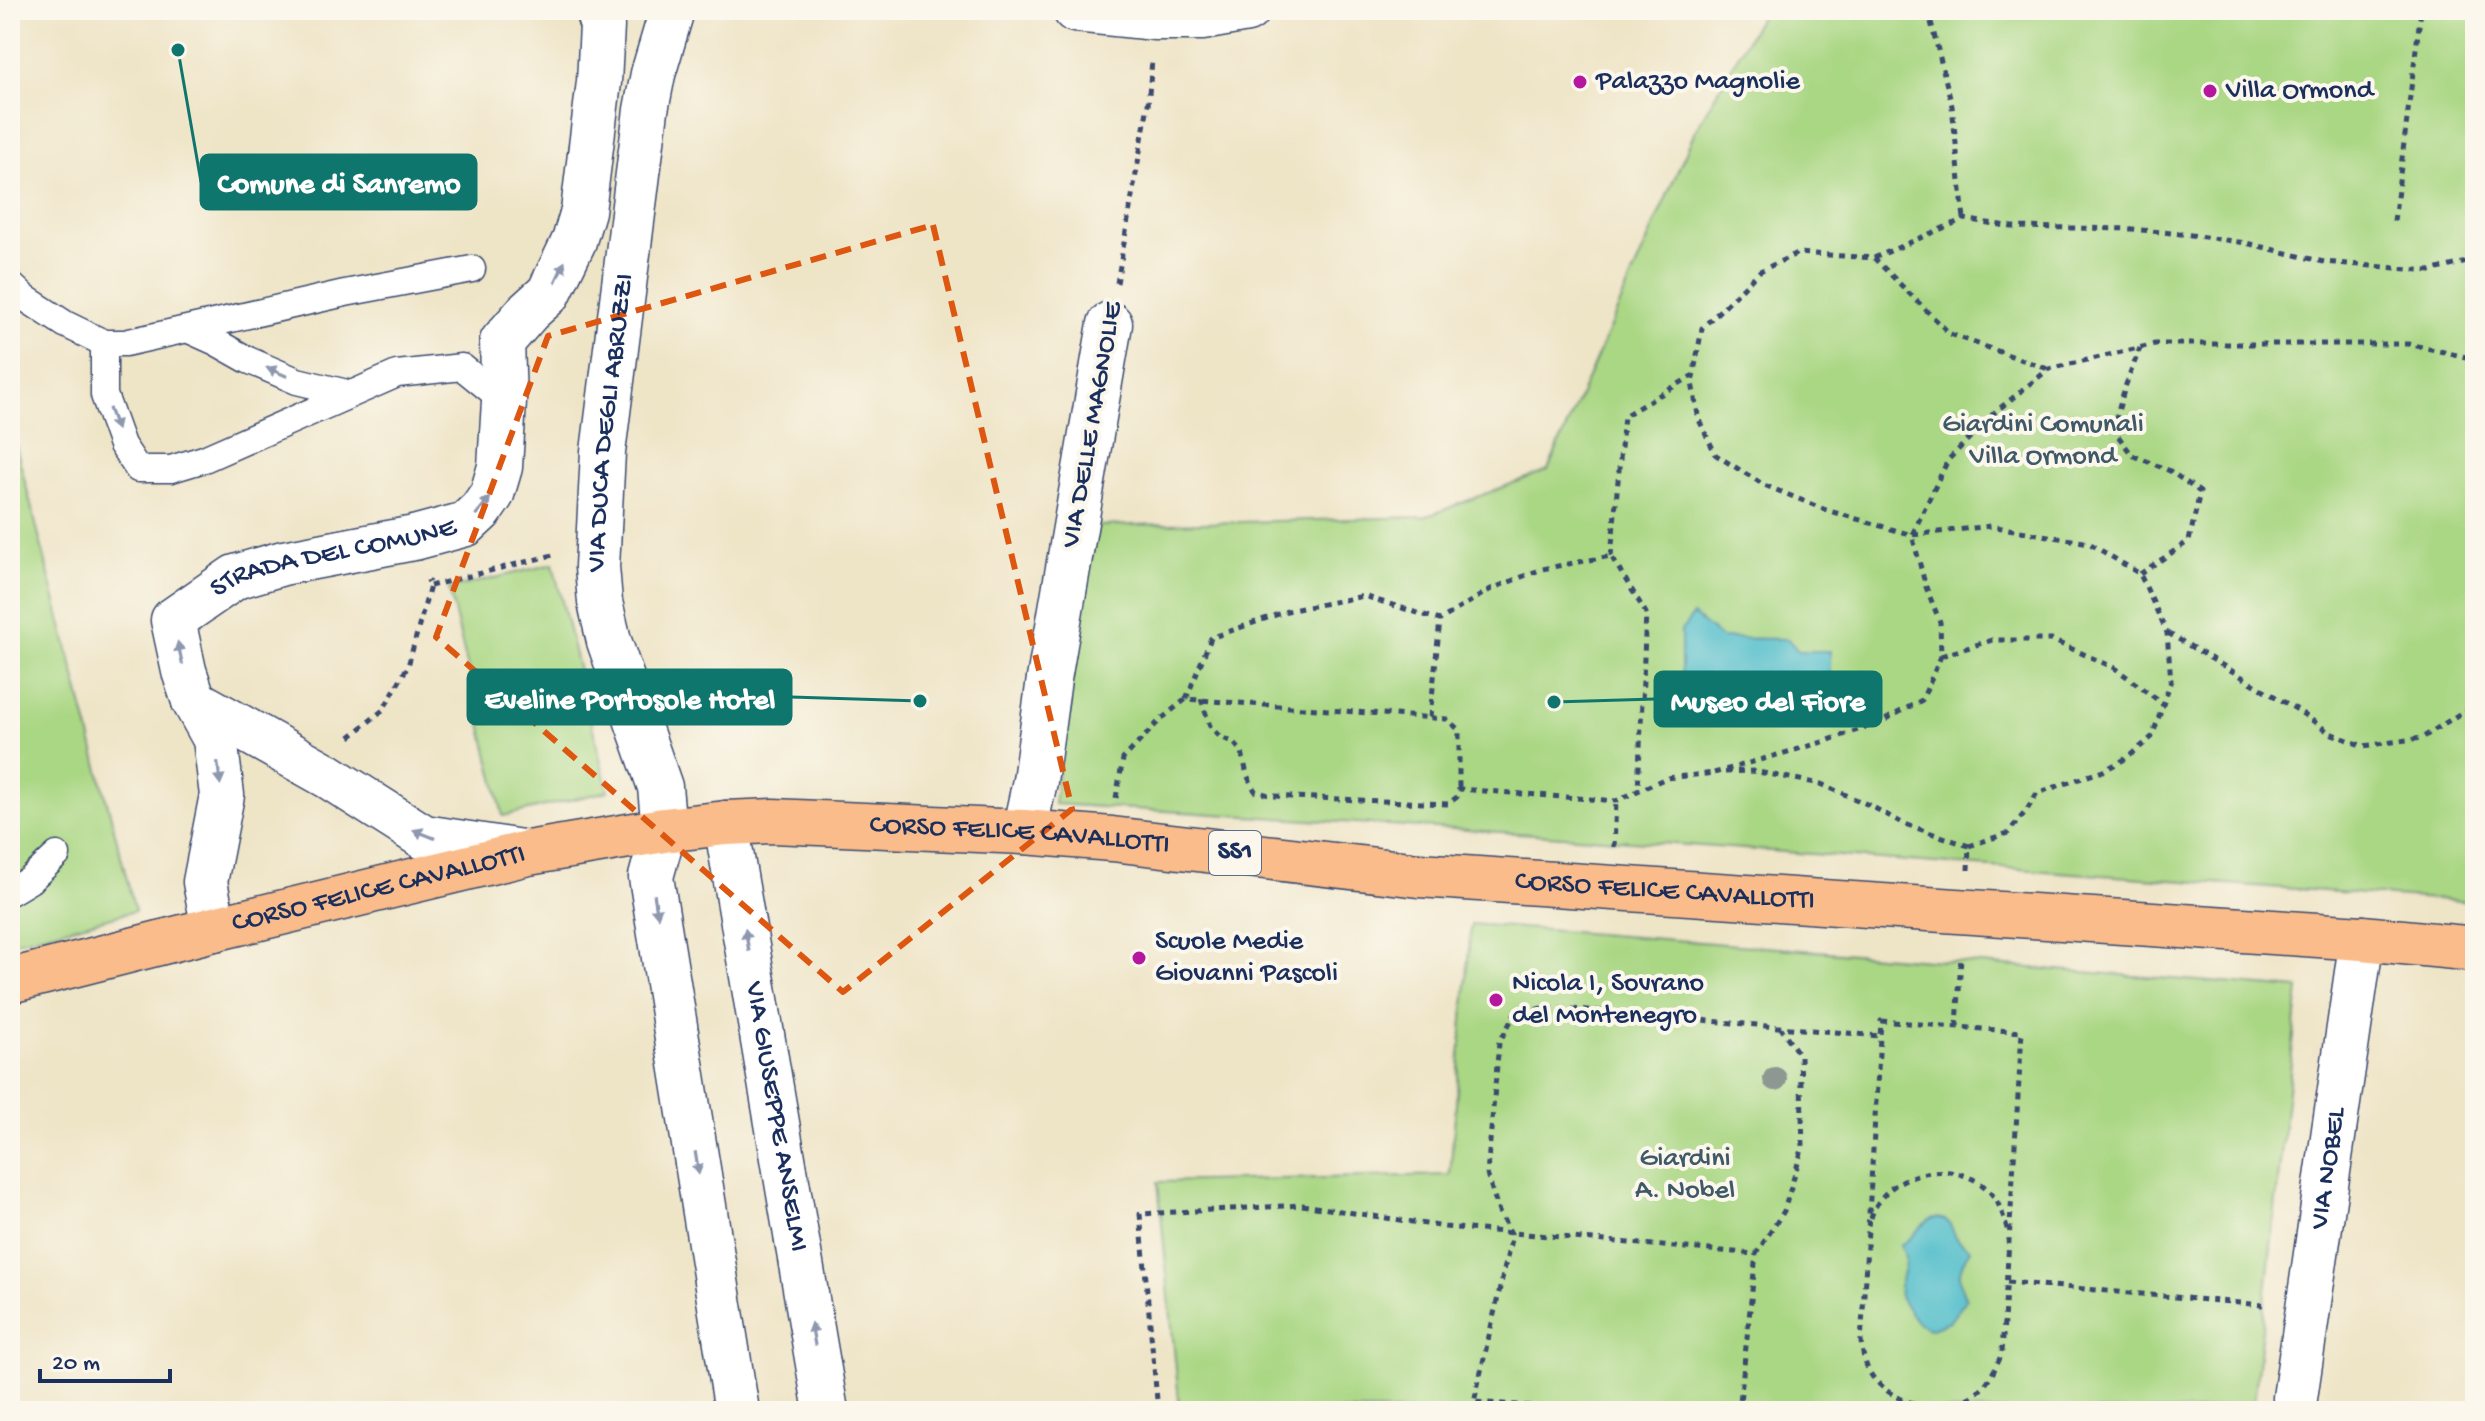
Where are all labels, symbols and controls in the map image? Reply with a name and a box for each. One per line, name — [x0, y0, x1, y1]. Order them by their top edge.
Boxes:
place label: Palazzo Magnolie — [1595, 66, 1801, 99]
marker: Palazzo Magnolie — [1571, 73, 1589, 91]
place label: Villa Ormond — [2225, 75, 2376, 108]
marker: Villa Ormond — [2201, 82, 2219, 100]
callout: Comune di Sanremo — [201, 155, 476, 209]
text: Comune di Sanremo — [217, 169, 461, 204]
one-way arrow — [553, 260, 567, 283]
street label: VIA DUCA DEGLI ABRUZZI — [580, 272, 642, 574]
street label: VIA DELLE MAGNOLIE — [1055, 298, 1131, 551]
one-way arrow — [265, 366, 289, 379]
one-way arrow — [107, 408, 120, 432]
park label: Giardini Comunali Villa Ormond — [1942, 409, 2144, 474]
one-way arrow — [474, 496, 491, 516]
street label: STRADA DEL COMUNE — [204, 510, 461, 605]
one-way arrow — [173, 640, 186, 665]
callout: Eveline Portosole Hotel — [468, 670, 791, 724]
callout: Museo del Fiore — [1655, 672, 1881, 726]
text: Eveline Portosole Hotel — [485, 685, 776, 720]
text: Museo del Fiore — [1671, 687, 1867, 722]
one-way arrow — [213, 761, 226, 786]
street label: CORSO FELICE CAVALLOTTI — [869, 809, 1171, 862]
one-way arrow — [412, 827, 436, 840]
road number: SS1 — [1209, 831, 1261, 875]
street label: CORSO FELICE CAVALLOTTI — [229, 838, 529, 941]
street label: CORSO FELICE CAVALLOTTI — [1514, 865, 1816, 918]
one-way arrow — [650, 894, 663, 919]
place label: Scuole Medie Giovanni Pascoli — [1155, 926, 1338, 991]
one-way arrow — [740, 927, 752, 952]
marker: Scuole Medie Giovanni Pascoli — [1130, 949, 1148, 967]
place label: Nicola I, Sovrano del Montenegro — [1512, 968, 1704, 1033]
street label: VIA GIUSEPPE ANSELMI — [737, 978, 815, 1254]
marker: Nicola I, Sovrano del Montenegro — [1487, 991, 1505, 1009]
street label: VIA NOBEL — [2303, 1104, 2354, 1232]
park label: Giardini A. Nobel — [1635, 1143, 1735, 1208]
one-way arrow — [691, 1150, 704, 1175]
one-way arrow — [806, 1321, 819, 1346]
scale bar — [40, 1333, 170, 1383]
text: 20 m — [52, 1350, 100, 1379]

